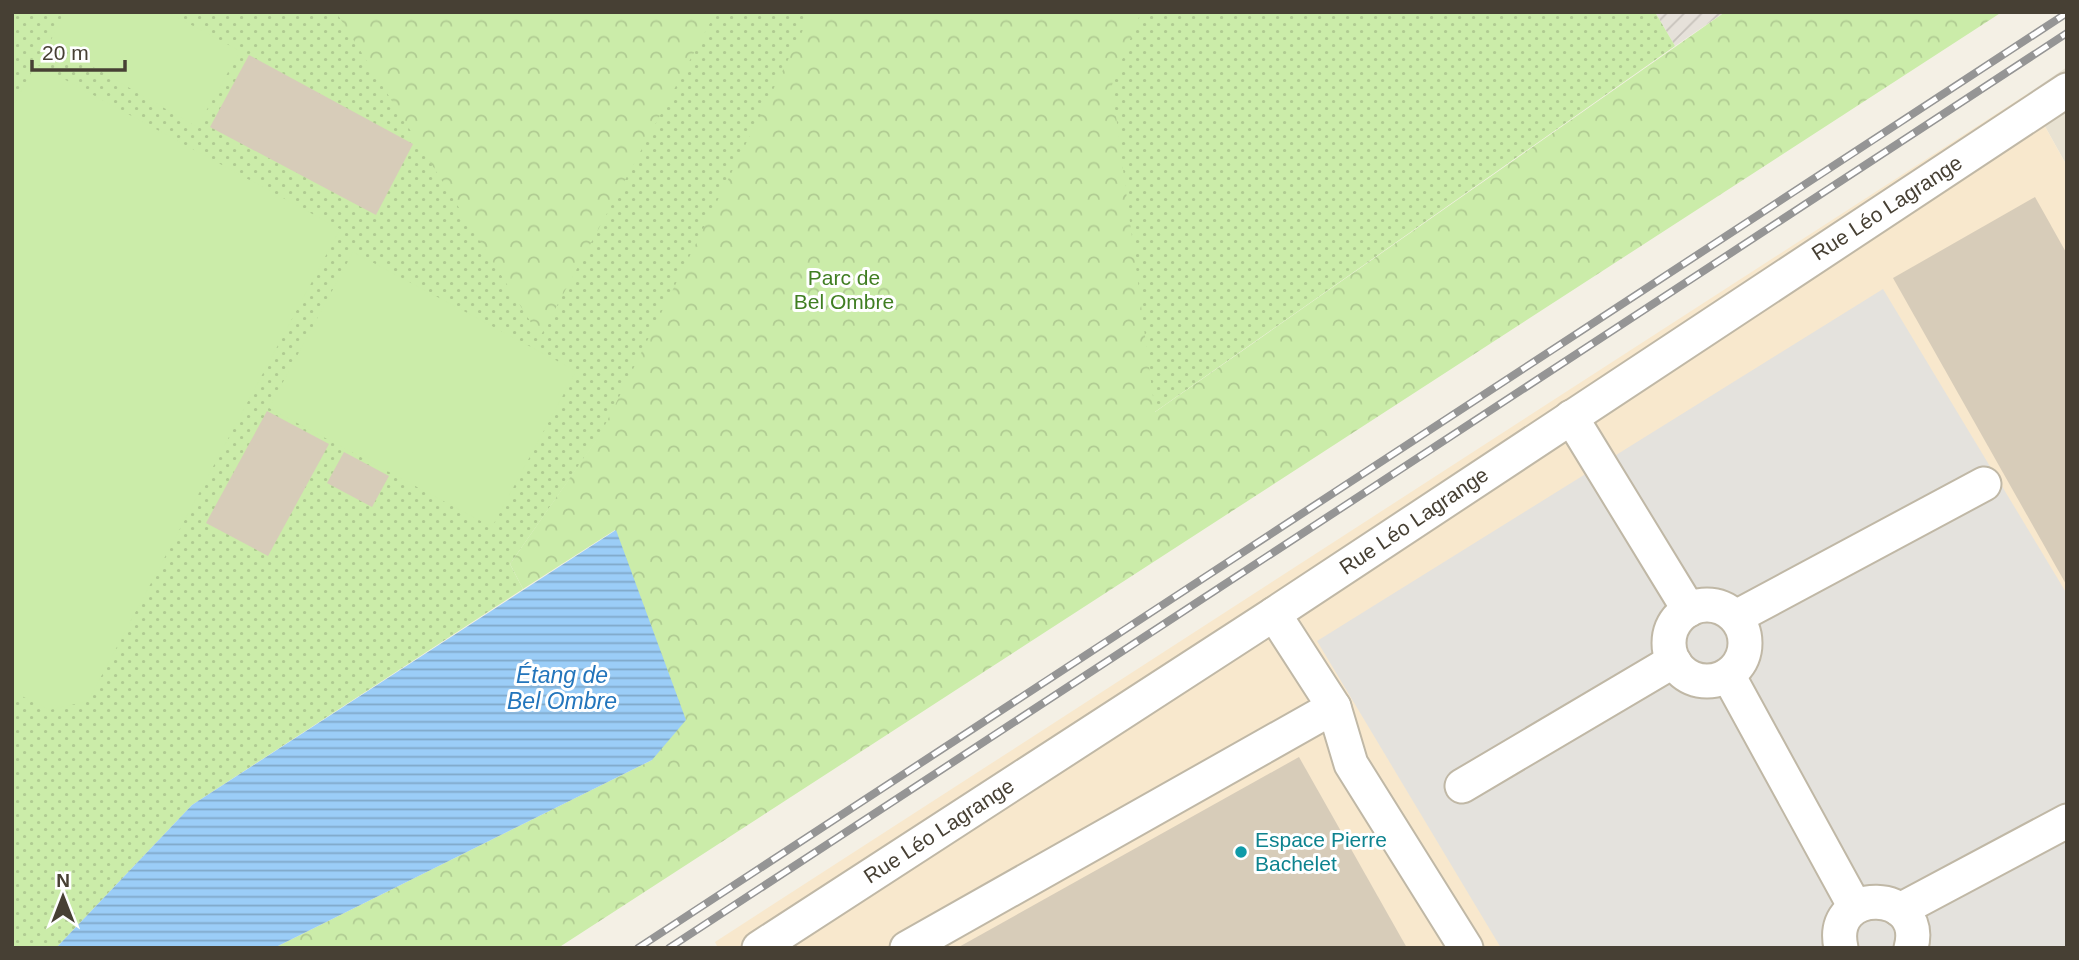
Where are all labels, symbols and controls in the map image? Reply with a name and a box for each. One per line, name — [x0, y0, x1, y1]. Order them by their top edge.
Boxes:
scale bar — [32, 28, 124, 72]
text: 20 m — [42, 41, 89, 64]
street label: Rue Léo Lagrange — [1808, 151, 1966, 265]
park label: Parc de Bel Ombre — [794, 266, 894, 313]
street label: Rue Léo Lagrange — [1335, 462, 1492, 579]
water label: Étang de Bel Ombre — [507, 662, 617, 714]
street label: Rue Léo Lagrange — [860, 774, 1018, 888]
place label: Espace Pierre Bachelet — [1255, 828, 1387, 875]
marker: Espace Pierre Bachelet — [1233, 844, 1249, 860]
north arrow — [28, 862, 98, 932]
text: N — [56, 870, 70, 891]

